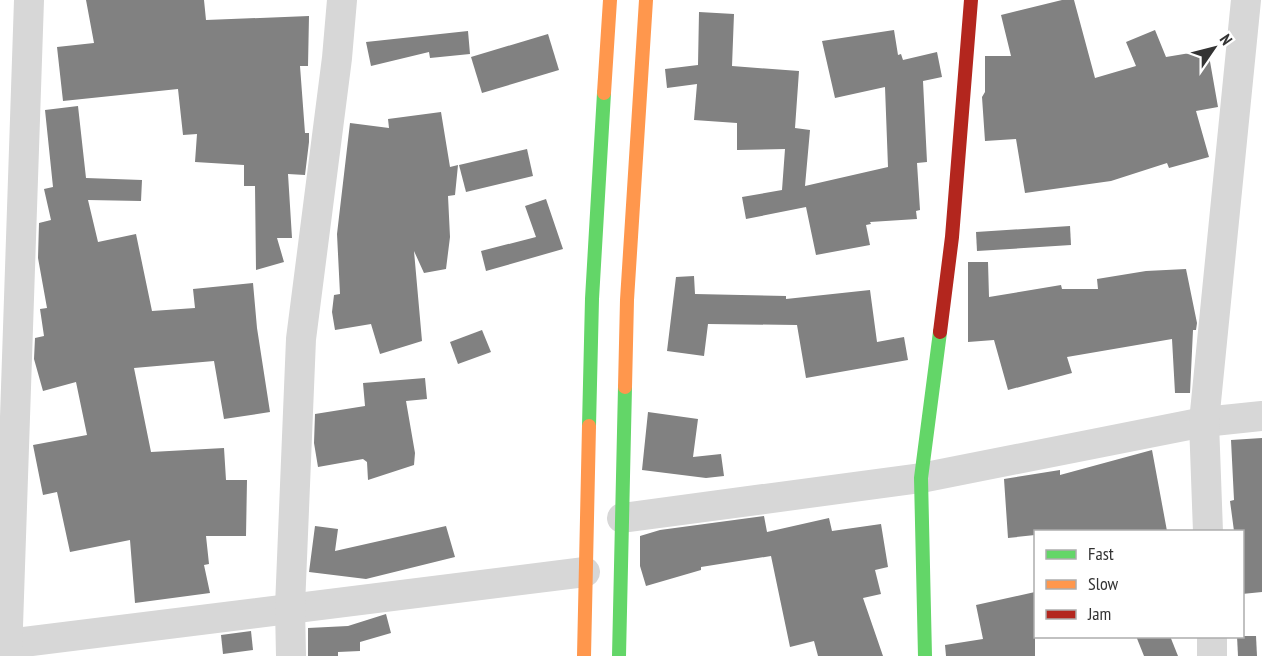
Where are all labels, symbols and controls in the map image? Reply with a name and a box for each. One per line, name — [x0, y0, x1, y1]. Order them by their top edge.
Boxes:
north arrow — [1184, 18, 1244, 78]
text: N — [1216, 30, 1237, 49]
legend — [1034, 530, 1244, 638]
text: Fast — [1088, 542, 1114, 565]
text: Slow — [1088, 572, 1119, 595]
text: Jam — [1087, 602, 1111, 625]

